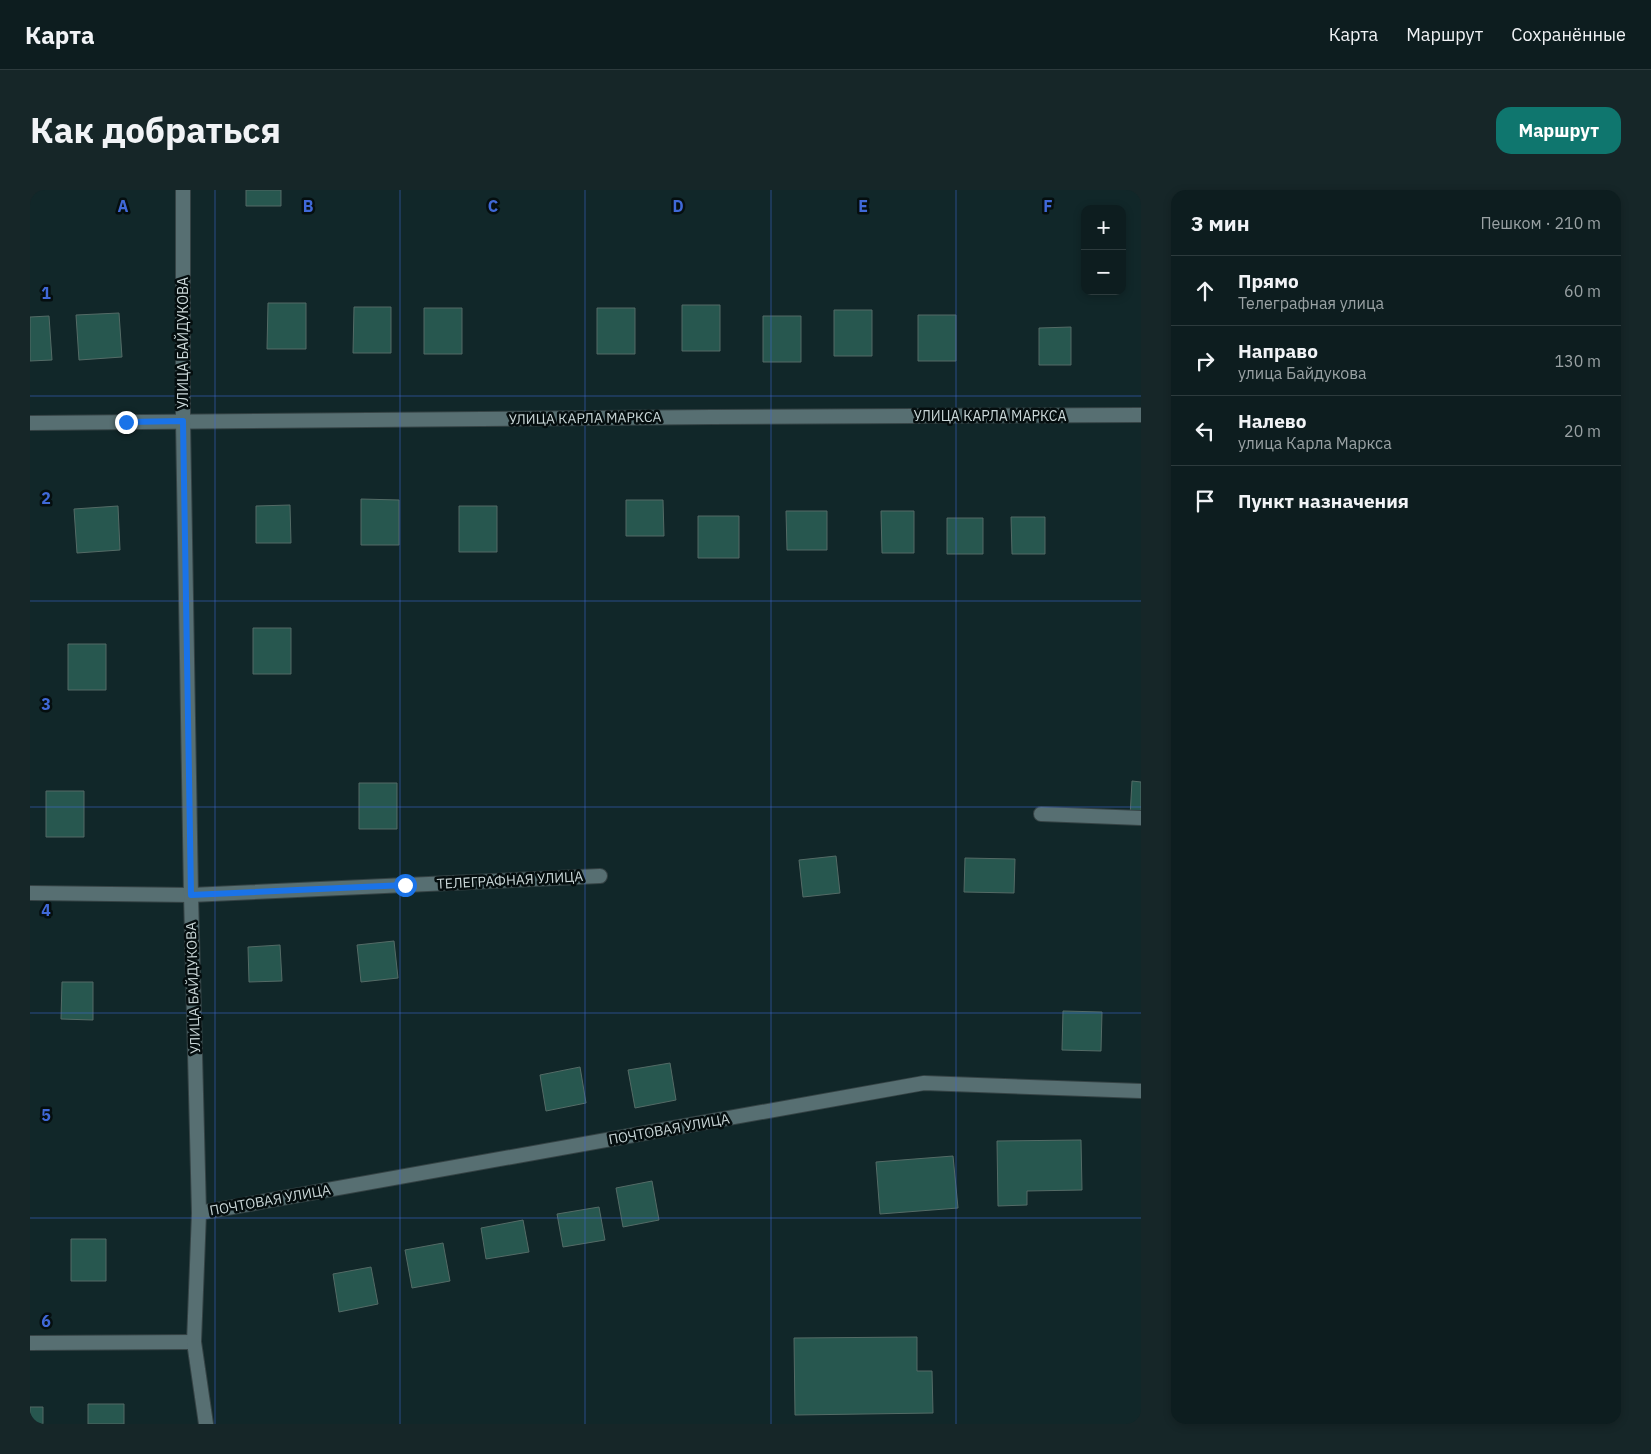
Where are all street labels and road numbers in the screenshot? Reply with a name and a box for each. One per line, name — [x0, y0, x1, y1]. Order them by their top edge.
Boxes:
street label: УЛИЦА БАЙДУКОВА — [173, 277, 192, 409]
street label: УЛИЦА КАРЛА МАРКСА — [914, 407, 1066, 425]
street label: УЛИЦА КАРЛА МАРКСА — [508, 408, 662, 428]
street label: ТЕЛЕГРАФНАЯ УЛИЦА — [436, 867, 584, 893]
street label: УЛИЦА БАЙДУКОВА — [181, 922, 204, 1054]
street label: ПОЧТОВАЯ УЛИЦА — [607, 1109, 731, 1149]
street label: ПОЧТОВАЯ УЛИЦА — [208, 1180, 332, 1220]

